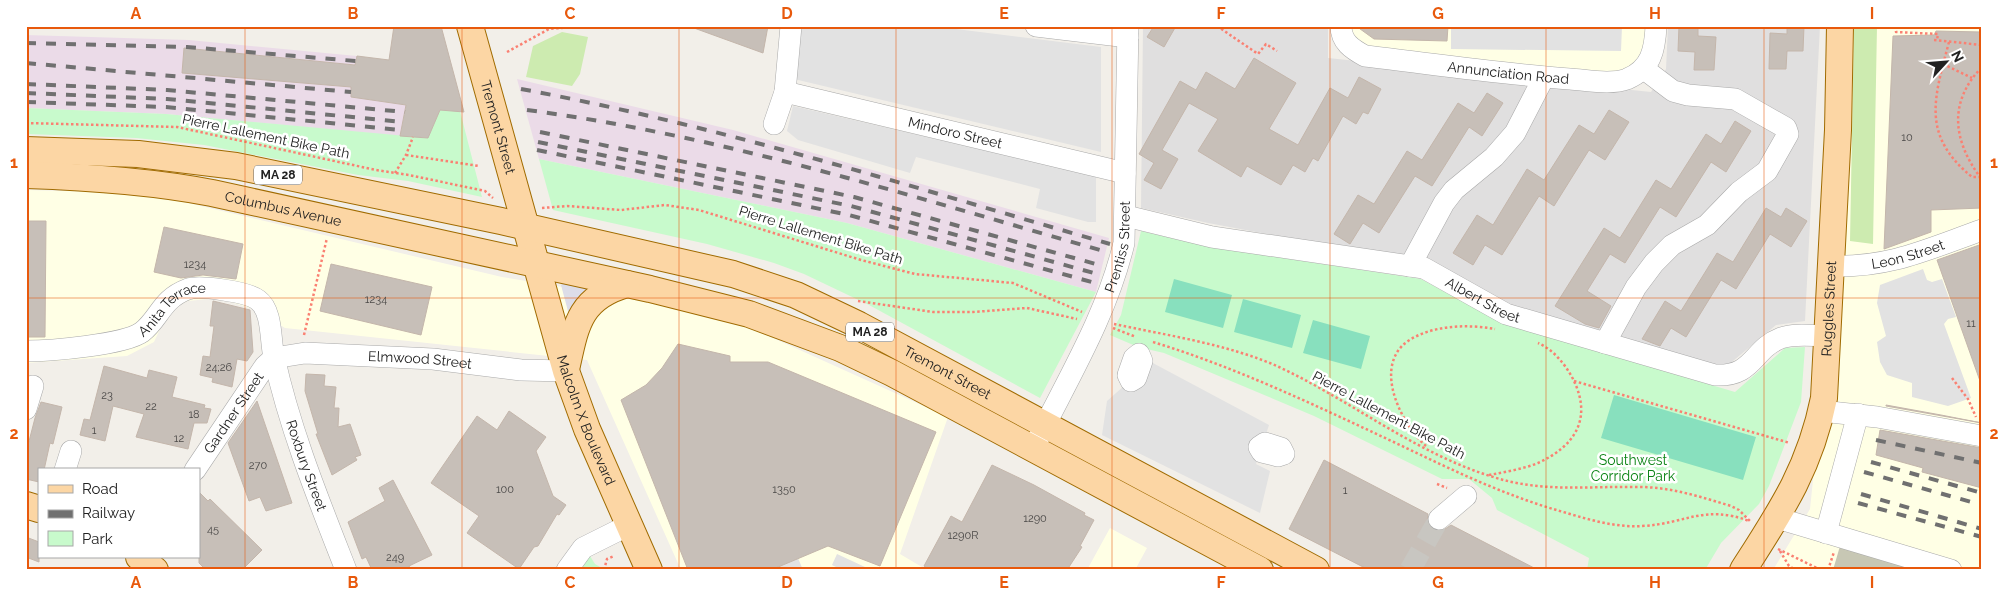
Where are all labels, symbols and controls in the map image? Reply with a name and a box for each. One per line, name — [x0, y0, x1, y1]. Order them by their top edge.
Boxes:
text: A — [131, 4, 142, 23]
text: B — [348, 4, 359, 23]
text: C — [565, 4, 576, 23]
text: D — [781, 4, 793, 23]
text: E — [999, 4, 1009, 23]
text: F — [1216, 4, 1226, 23]
text: G — [1432, 4, 1444, 23]
text: H — [1649, 4, 1661, 23]
text: I — [1870, 4, 1874, 23]
north arrow — [1920, 38, 1970, 88]
text: N — [1948, 48, 1967, 65]
street label: Annunciation Road — [1447, 58, 1570, 87]
street label: Tremont Street — [477, 78, 519, 176]
street label: Pierre Lallement Bike Path — [181, 110, 351, 162]
street label: Mindoro Street — [907, 114, 1004, 152]
house number: 10 — [1901, 131, 1913, 144]
text: 1 — [10, 153, 18, 172]
text: 1 — [1990, 153, 1998, 172]
road number: MA 28 — [254, 166, 302, 184]
street label: Columbus Avenue — [223, 188, 343, 229]
street label: Prentiss Street — [1101, 200, 1133, 295]
street label: Pierre Lallement Bike Path — [737, 202, 905, 268]
street label: Leon Street — [1870, 236, 1947, 272]
house number: 1234 — [184, 258, 206, 271]
street label: Ruggles Street — [1818, 260, 1839, 357]
street label: Albert Street — [1443, 274, 1522, 326]
street label: Anita Terrace — [135, 280, 206, 340]
house number: 1234 — [365, 293, 387, 306]
house number: 11 — [1966, 317, 1976, 330]
road number: MA 28 — [846, 322, 894, 342]
street label: Tremont Street — [901, 343, 994, 402]
street label: Elmwood Street — [368, 348, 473, 372]
street label: Malcolm X Boulevard — [554, 353, 619, 487]
house number: 24;26 — [206, 361, 233, 374]
street label: Pierre Lallement Bike Path — [1310, 368, 1468, 462]
street label: Gardner Street — [200, 369, 267, 456]
house number: 23 — [101, 389, 113, 402]
house number: 22 — [145, 400, 157, 413]
house number: 18 — [188, 408, 200, 421]
street label: Roxbury Street — [283, 418, 330, 513]
text: 2 — [9, 424, 19, 443]
house number: 1 — [92, 424, 97, 437]
text: 2 — [1989, 424, 1999, 443]
house number: 12 — [174, 432, 184, 445]
park label: Southwest Corridor Park — [1591, 452, 1676, 484]
house number: 270 — [249, 459, 267, 472]
legend — [38, 468, 200, 558]
text: Road — [82, 480, 118, 498]
house number: 100 — [496, 483, 514, 496]
house number: 1350 — [772, 483, 796, 496]
house number: 1 — [1343, 484, 1348, 497]
text: Railway — [82, 504, 135, 522]
house number: 1290 — [1023, 512, 1047, 525]
house number: 45 — [207, 523, 219, 536]
house number: 1290R — [948, 529, 978, 542]
text: Park — [82, 530, 113, 548]
house number: 249 — [386, 551, 404, 564]
text: A — [131, 573, 142, 592]
text: B — [348, 573, 359, 592]
text: C — [565, 573, 576, 592]
text: D — [781, 573, 793, 592]
text: E — [999, 573, 1009, 592]
text: F — [1216, 573, 1226, 592]
text: G — [1432, 573, 1444, 592]
text: H — [1649, 573, 1661, 592]
text: I — [1870, 573, 1874, 592]

